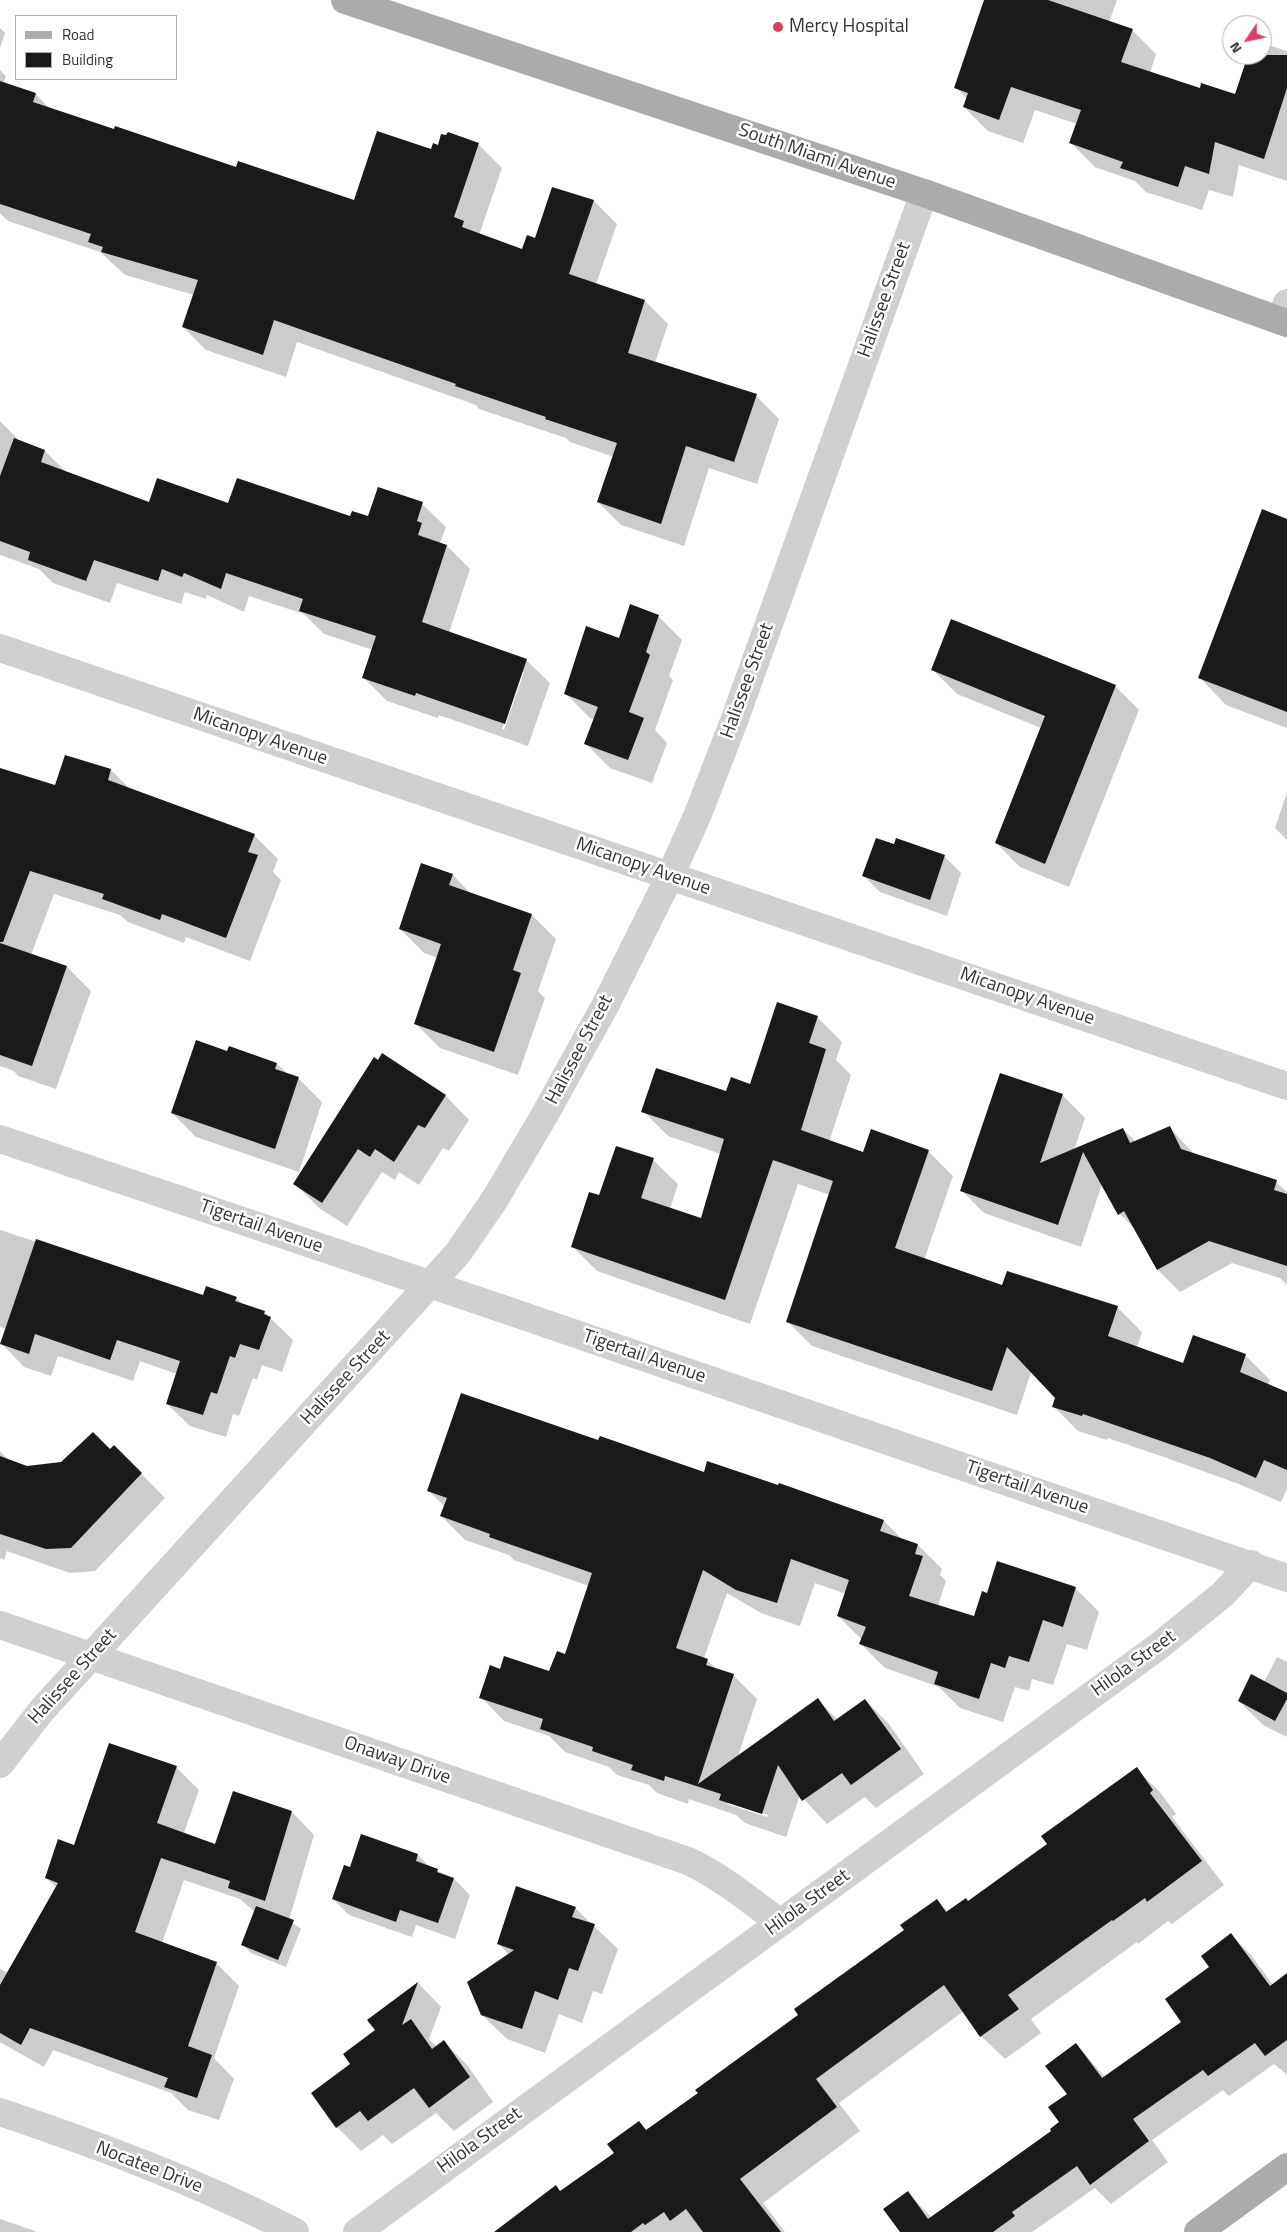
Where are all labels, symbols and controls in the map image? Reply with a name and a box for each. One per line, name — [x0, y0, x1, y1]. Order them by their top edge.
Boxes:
legend — [15, 15, 178, 80]
north arrow — [1222, 15, 1272, 65]
place label: Mercy Hospital — [789, 16, 909, 38]
marker: Mercy Hospital — [771, 20, 785, 34]
text: Road — [62, 23, 94, 46]
text: N — [1224, 38, 1246, 58]
text: Building — [62, 48, 113, 71]
street label: South Miami Avenue — [735, 119, 899, 195]
street label: Halissee Street — [854, 239, 916, 361]
street label: Halissee Street — [717, 620, 779, 742]
street label: Micanopy Avenue — [190, 703, 330, 771]
street label: Micanopy Avenue — [573, 833, 713, 901]
street label: Micanopy Avenue — [957, 963, 1097, 1031]
street label: Halissee Street — [542, 991, 618, 1109]
street label: Tigertail Avenue — [197, 1195, 325, 1259]
street label: Tigertail Avenue — [580, 1325, 708, 1389]
street label: Halissee Street — [296, 1326, 396, 1430]
street label: Tigertail Avenue — [963, 1456, 1091, 1520]
street label: Halissee Street — [24, 1624, 122, 1730]
street label: Hilola Street — [1087, 1626, 1181, 1702]
street label: Onaway Drive — [341, 1732, 453, 1790]
street label: Hilola Street — [761, 1865, 855, 1941]
street label: Hilola Street — [433, 2103, 527, 2179]
street label: Nocatee Drive — [93, 2137, 205, 2199]

